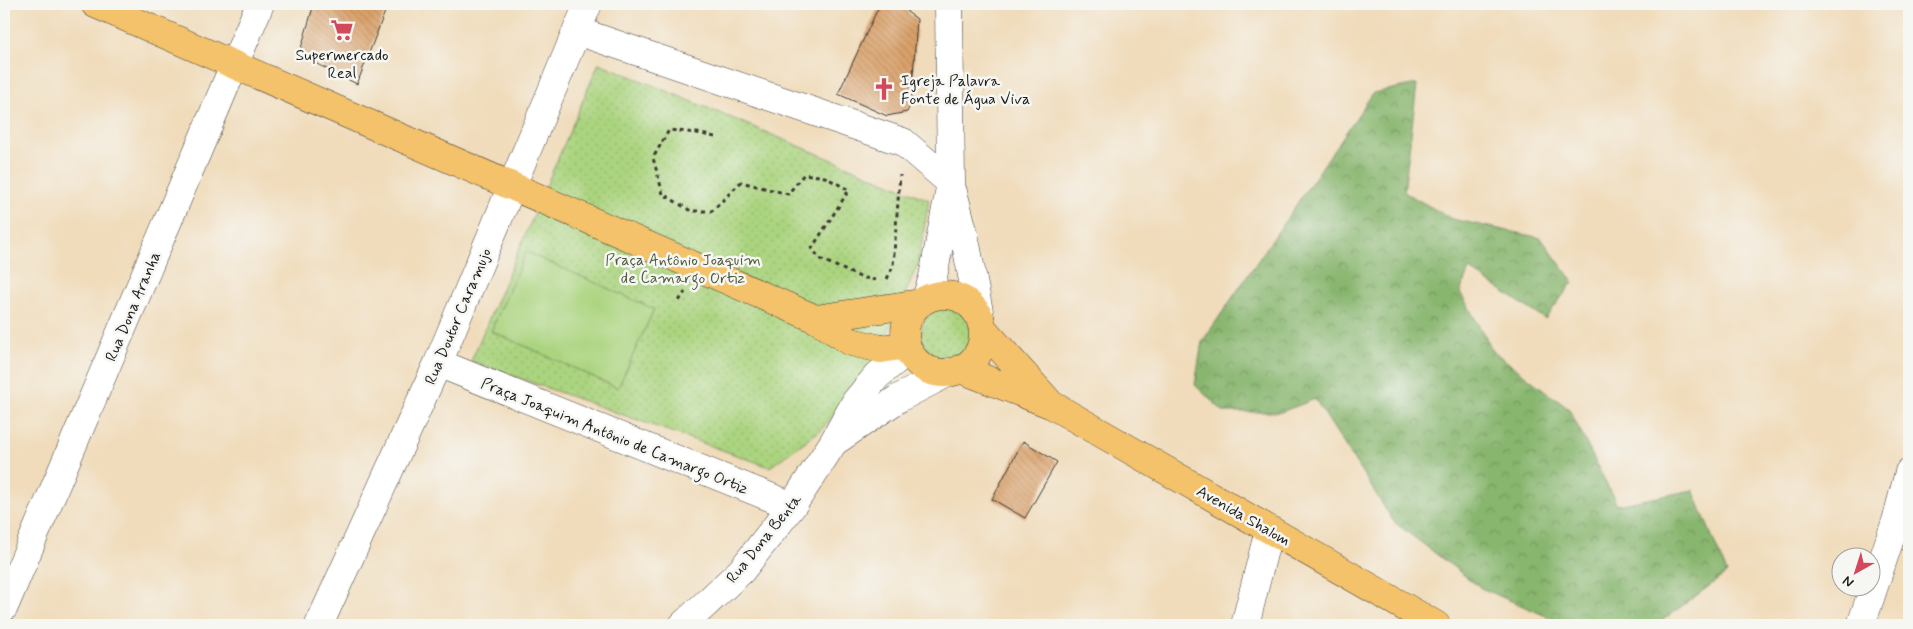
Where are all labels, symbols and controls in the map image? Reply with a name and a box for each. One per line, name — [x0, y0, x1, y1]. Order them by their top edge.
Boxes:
supermarket icon: Supermercado Real — [329, 17, 355, 43]
place label: Supermercado Real — [295, 45, 389, 84]
place label: Igreja Palavra Fonte de Água Viva — [901, 71, 1030, 110]
church icon: Igreja Palavra Fonte de Água Viva — [871, 76, 897, 102]
street label: Rua Doutor Caramujo — [420, 245, 497, 388]
street label: Rua Dona Aranha — [101, 248, 166, 365]
park label: Praça Antônio Joaquim de Camargo Ortiz — [605, 250, 761, 290]
street label: Praça Joaquim Antônio de Camargo Ortiz — [477, 373, 751, 501]
street label: Avenida Shalom — [1192, 481, 1294, 552]
street label: Rua Dona Benta — [722, 490, 807, 588]
north arrow — [1830, 546, 1880, 596]
text: N — [1839, 571, 1858, 591]

